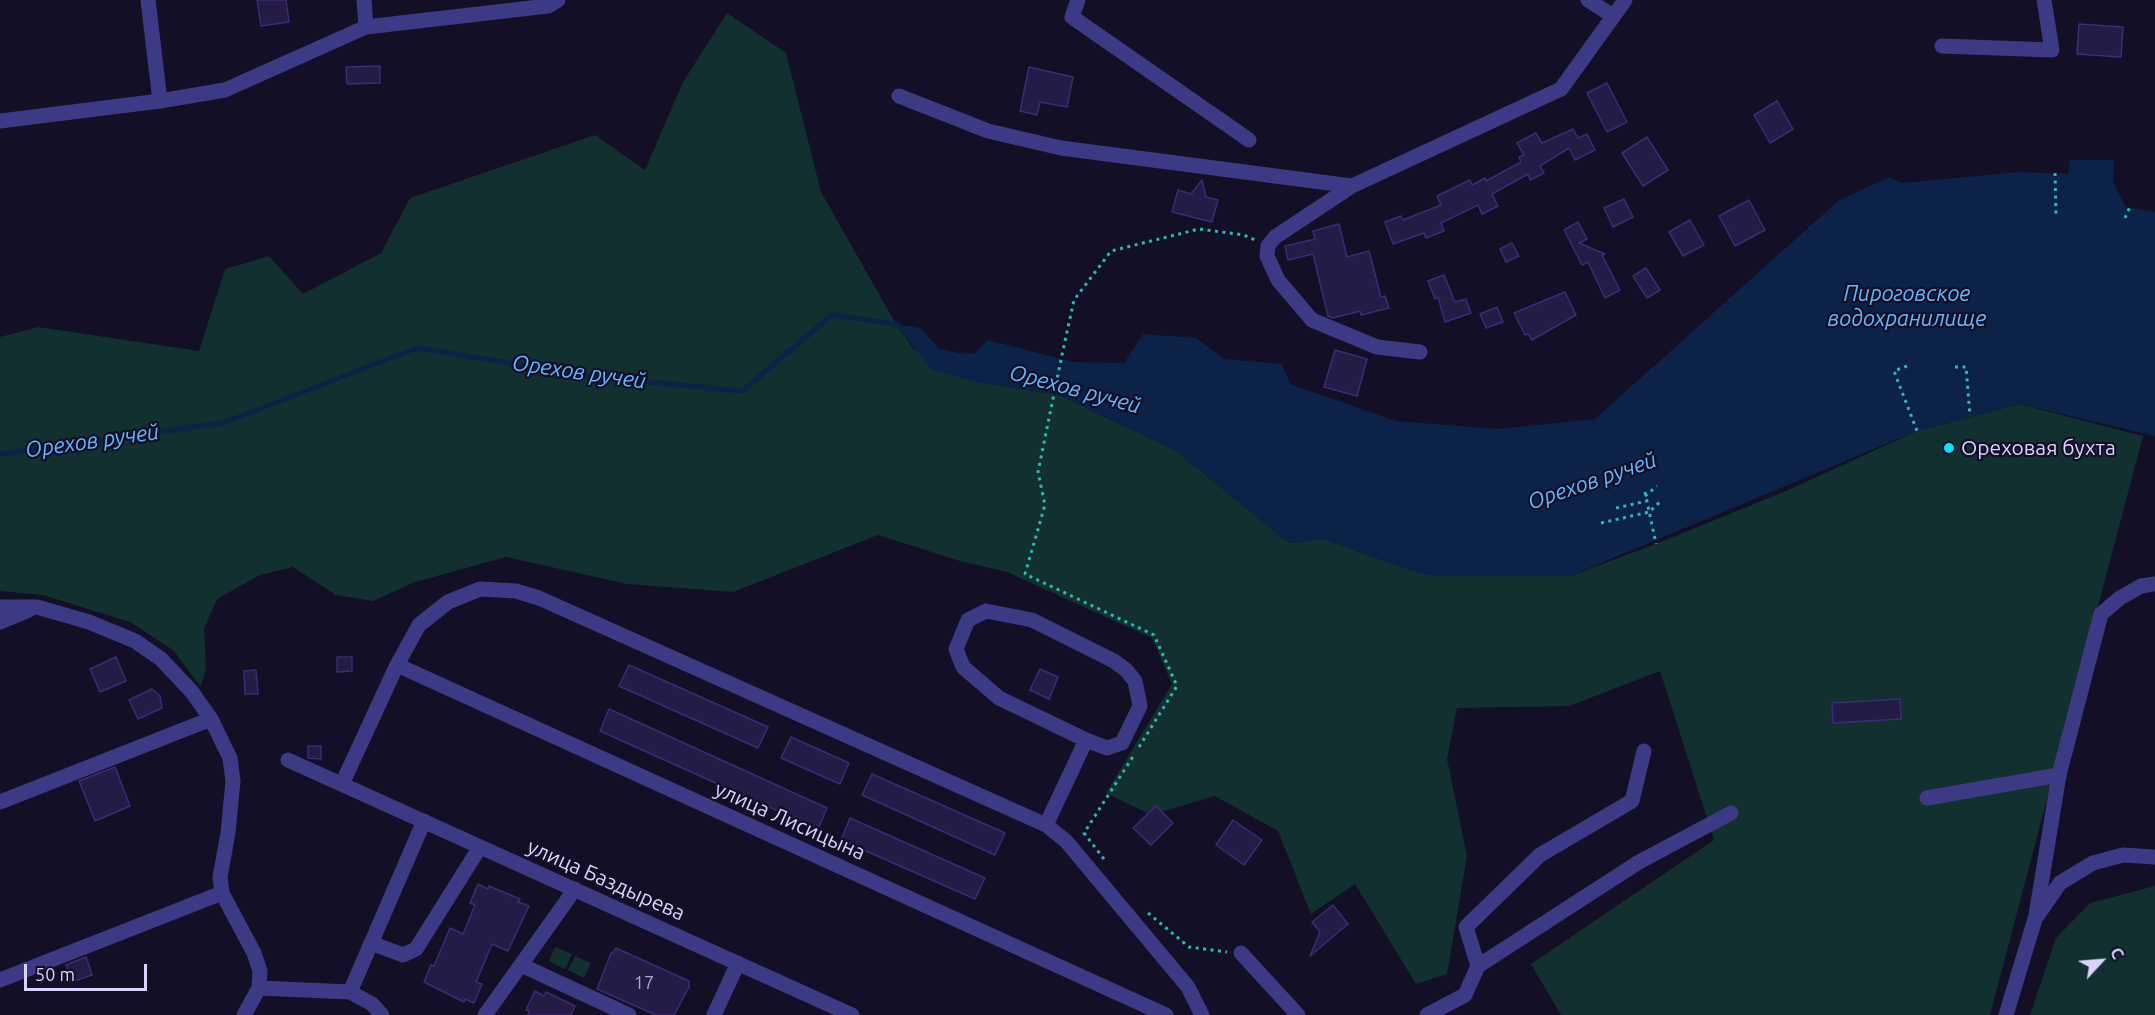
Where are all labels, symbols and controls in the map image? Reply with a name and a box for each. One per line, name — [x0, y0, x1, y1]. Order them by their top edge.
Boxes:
water label: Пироговское водохранилище — [1828, 281, 1986, 332]
water label: Орехов ручей — [511, 350, 647, 394]
water label: Орехов ручей — [1007, 359, 1143, 419]
water label: Орехов ручей — [24, 419, 160, 463]
place label: Ореховая бухта — [1961, 435, 2116, 461]
marker: Ореховая бухта — [1942, 441, 1956, 455]
water label: Орехов ручей — [1524, 447, 1660, 515]
street label: улица Лисицына — [711, 776, 869, 866]
street label: улица Баздырева — [523, 834, 689, 926]
north arrow — [2071, 931, 2131, 991]
text: С — [2107, 945, 2128, 962]
scale bar — [27, 952, 150, 990]
text: 50 m — [35, 964, 75, 984]
house number: 17 — [634, 972, 654, 994]

